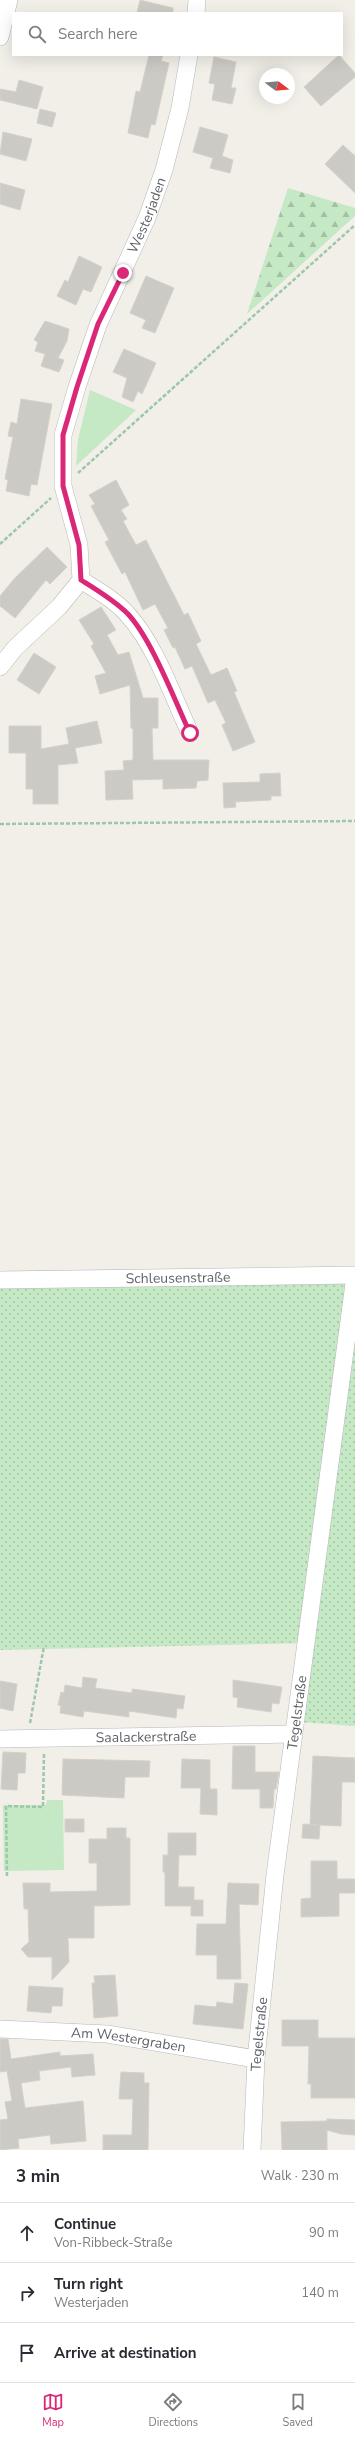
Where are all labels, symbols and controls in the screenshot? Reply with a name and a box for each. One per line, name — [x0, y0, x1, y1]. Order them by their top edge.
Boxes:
search box — [12, 12, 343, 56]
icon: search — [26, 23, 48, 45]
text: Search here — [58, 24, 138, 44]
north arrow — [259, 68, 295, 104]
street label: Westerjaden — [123, 175, 171, 256]
route end — [114, 264, 132, 282]
route start — [181, 724, 199, 742]
street label: Schleusenstraße — [126, 1268, 230, 1288]
street label: Tegelstraße — [283, 1674, 312, 1751]
street label: Saalackerstraße — [95, 1727, 197, 1747]
street label: Tegelstraße — [246, 1996, 272, 2072]
street label: Am Westergraben — [70, 2023, 187, 2057]
text: 3 min — [16, 2165, 60, 2188]
text: Walk · 230 m — [261, 2167, 339, 2185]
text: Continue — [54, 2214, 116, 2234]
icon: ahead — [16, 2222, 38, 2244]
text: 90 m — [309, 2224, 339, 2242]
text: Von-Ribbeck-Straße — [54, 2234, 172, 2252]
text: Turn right — [54, 2274, 123, 2294]
icon: right — [16, 2282, 38, 2304]
text: 140 m — [301, 2284, 339, 2302]
text: Westerjaden — [54, 2294, 129, 2312]
icon: arrive — [16, 2342, 38, 2364]
text: Arrive at destination — [54, 2343, 197, 2363]
tab: Map — [42, 2391, 64, 2430]
tab: Directions — [148, 2391, 198, 2430]
tab: Saved — [282, 2391, 313, 2430]

